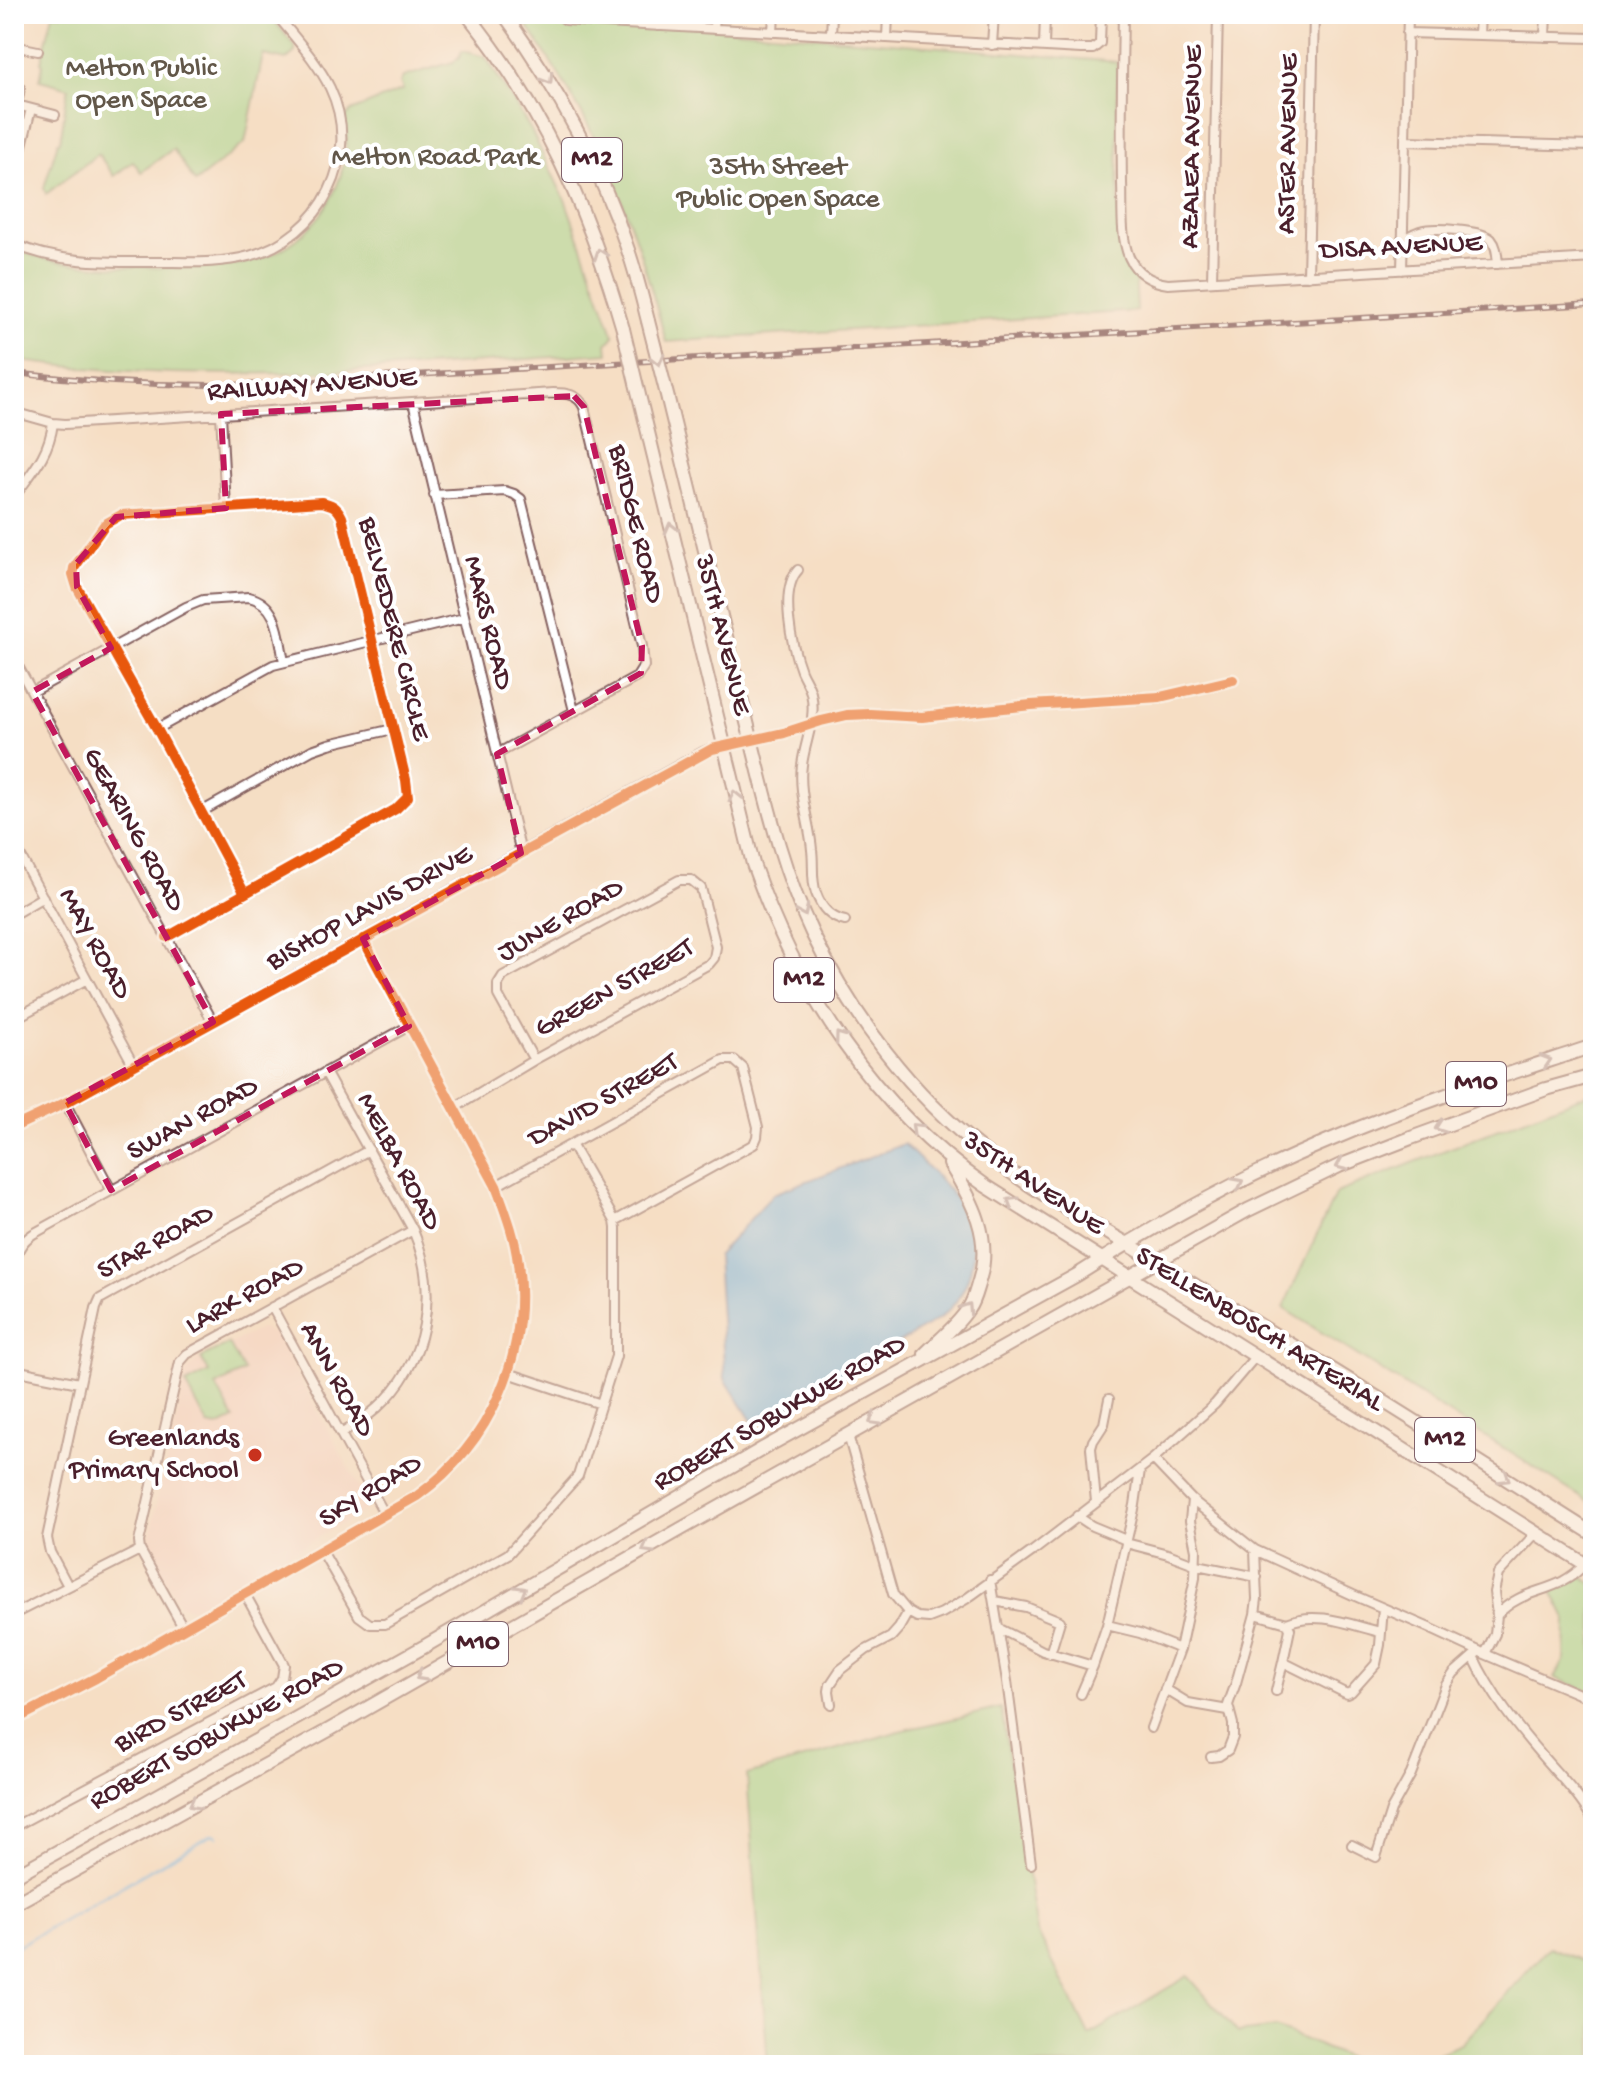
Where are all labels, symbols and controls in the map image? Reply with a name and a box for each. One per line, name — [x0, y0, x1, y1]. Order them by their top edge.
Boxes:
street label: AZALEA AVENUE — [1175, 43, 1211, 249]
street label: ASTER AVENUE — [1271, 52, 1307, 235]
park label: Melton Public Open Space — [65, 53, 218, 118]
one-way arrow — [538, 70, 553, 84]
road number: M12 — [562, 138, 622, 182]
park label: Melton Road Park — [331, 142, 541, 175]
park label: 35th Street Public Open Space — [675, 152, 880, 217]
street label: DISA AVENUE — [1317, 227, 1485, 269]
one-way arrow — [593, 248, 609, 262]
one-way arrow — [649, 353, 666, 366]
street label: RAILWAY AVENUE — [206, 362, 419, 410]
street label: BRIDGE ROAD — [599, 440, 671, 607]
street label: BELVEDERE CIRCLE — [349, 513, 437, 746]
one-way arrow — [663, 521, 680, 535]
street label: 35TH AVENUE — [686, 550, 758, 720]
street label: MARS ROAD — [454, 553, 520, 694]
street label: GEARING ROAD — [74, 742, 192, 918]
one-way arrow — [728, 790, 745, 804]
street label: BISHOP LAVIS DRIVE — [260, 838, 480, 980]
street label: JUNE ROAD — [492, 871, 630, 970]
street label: MAY ROAD — [50, 883, 138, 1006]
one-way arrow — [793, 903, 809, 917]
street label: GREEN STREET — [530, 931, 701, 1046]
road number: M12 — [774, 958, 834, 1002]
one-way arrow — [835, 1032, 850, 1046]
street label: DAVID STREET — [522, 1046, 686, 1157]
one-way arrow — [1539, 1055, 1553, 1071]
road number: M10 — [1446, 1062, 1506, 1106]
street label: SWAN ROAD — [122, 1070, 265, 1169]
street label: MELBA ROAD — [348, 1088, 448, 1237]
one-way arrow — [1433, 1118, 1447, 1134]
one-way arrow — [911, 1123, 925, 1137]
street label: 35TH AVENUE — [955, 1124, 1112, 1244]
one-way arrow — [1335, 1156, 1349, 1172]
one-way arrow — [1230, 1178, 1245, 1193]
street label: STAR ROAD — [92, 1197, 221, 1288]
one-way arrow — [1006, 1197, 1021, 1212]
street label: STELLENBOSCH ARTERIAL — [1129, 1240, 1391, 1421]
street label: LARK ROAD — [180, 1251, 310, 1343]
one-way arrow — [957, 1302, 972, 1317]
street label: ANN ROAD — [291, 1317, 381, 1444]
street label: ROBERT SOBUKWE ROAD — [648, 1328, 912, 1500]
one-way arrow — [868, 1410, 882, 1426]
road number: M12 — [1415, 1418, 1475, 1462]
place label: Greenlands Primary School — [68, 1423, 240, 1488]
marker: Greenlands Primary School — [246, 1446, 264, 1464]
street label: SKY ROAD — [314, 1447, 429, 1536]
one-way arrow — [1496, 1468, 1510, 1483]
one-way arrow — [641, 1538, 656, 1554]
one-way arrow — [513, 1585, 527, 1601]
road number: M10 — [448, 1622, 508, 1666]
street label: ROBERT SOBUKWE ROAD — [84, 1651, 350, 1819]
street label: BIRD STREET — [108, 1664, 254, 1762]
one-way arrow — [415, 1666, 430, 1682]
one-way arrow — [189, 1794, 203, 1810]

